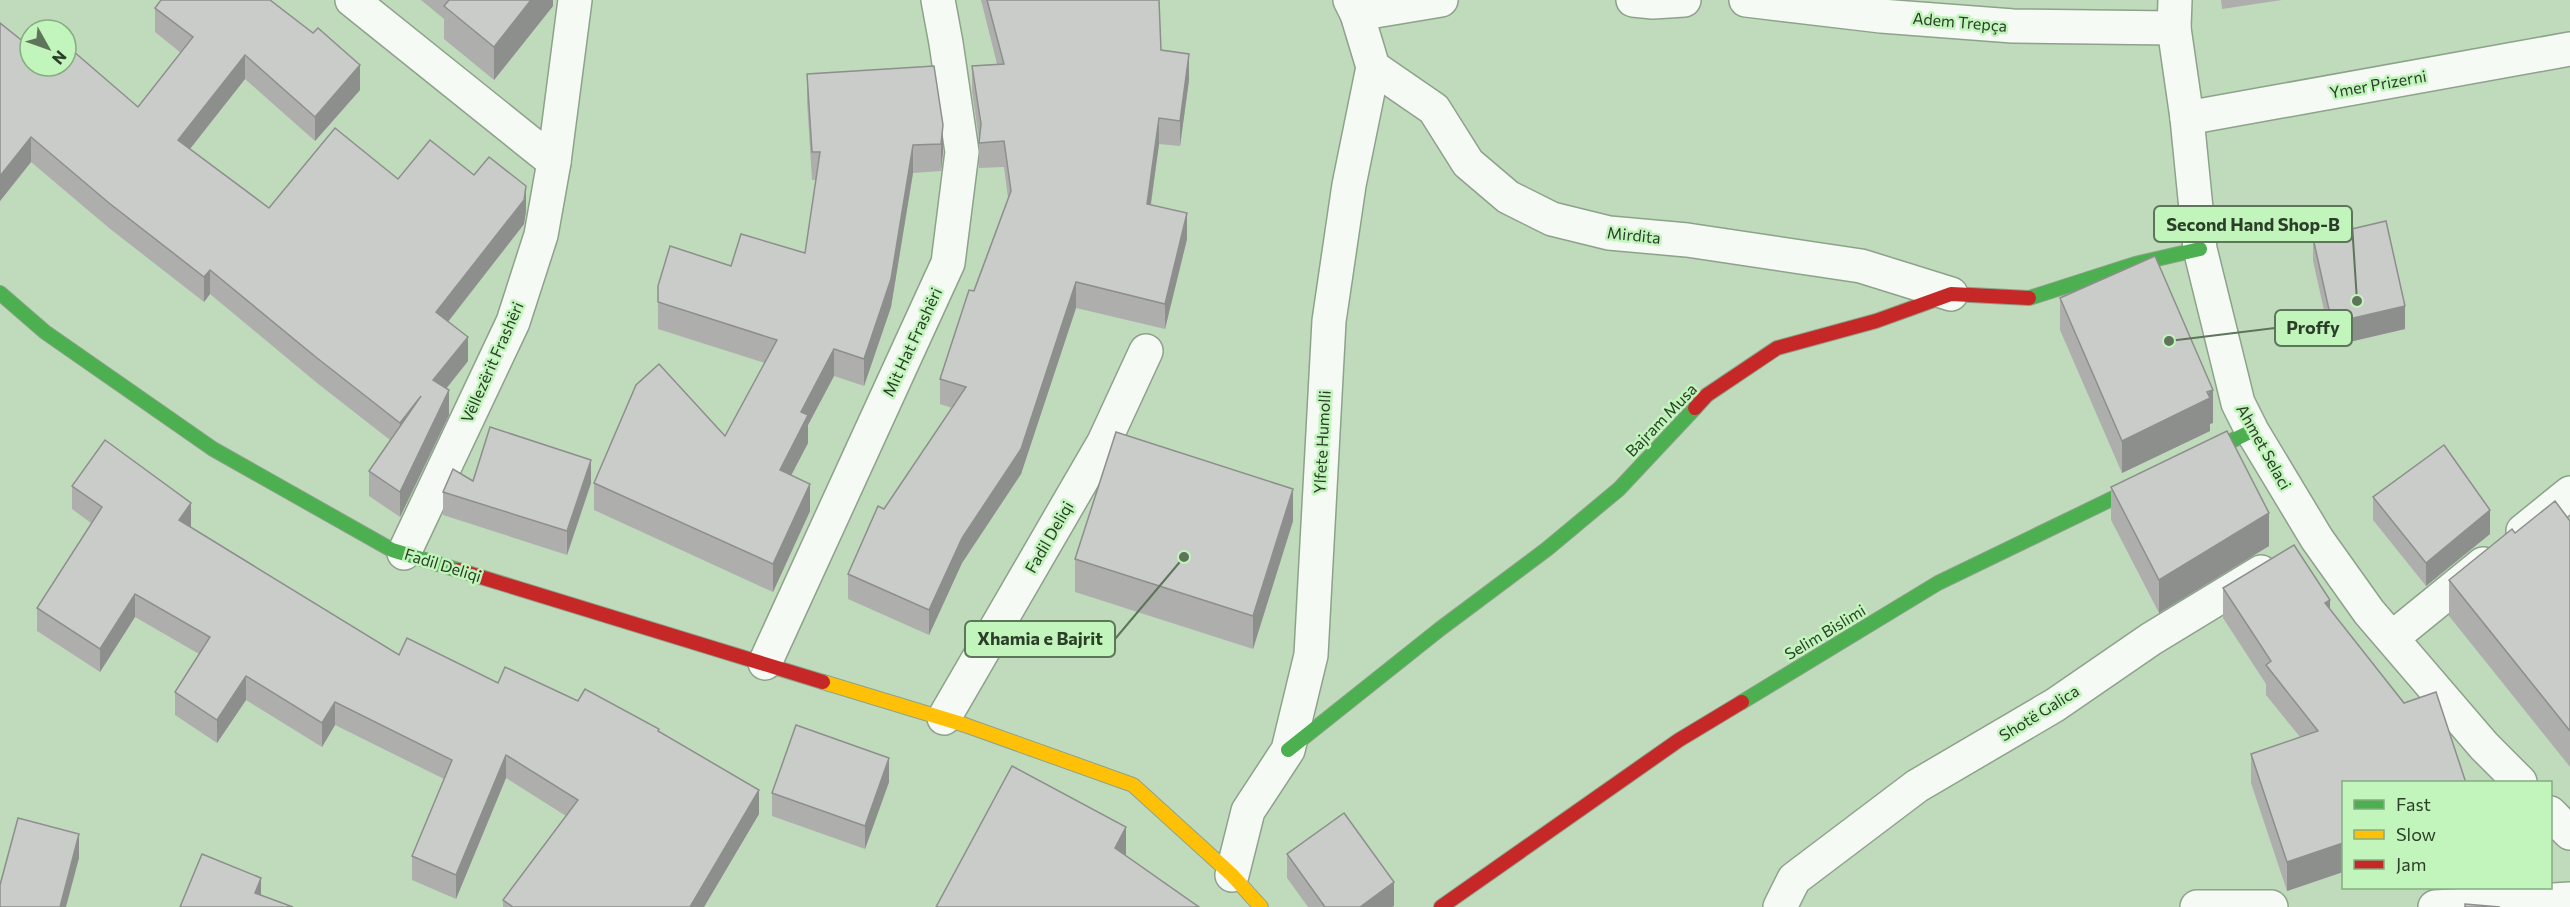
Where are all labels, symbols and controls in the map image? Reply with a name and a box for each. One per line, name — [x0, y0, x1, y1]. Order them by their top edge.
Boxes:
street label: Adem Trepça — [1912, 8, 2008, 35]
north arrow — [18, 18, 78, 78]
text: N — [49, 47, 71, 69]
street label: Ymer Prizerni — [2328, 66, 2428, 101]
callout: Second Hand Shop-B — [2154, 206, 2352, 242]
text: Second Hand Shop-B — [2166, 213, 2340, 235]
street label: Mirdita — [1606, 222, 1662, 247]
street label: Mit Hat Frashëri — [878, 284, 945, 399]
street label: Vëllezërit Frashëri — [456, 298, 527, 425]
callout: Proffy — [2275, 310, 2352, 346]
text: Proffy — [2286, 316, 2340, 338]
street label: Bajram Musa — [1621, 379, 1700, 460]
street label: Ylfete Humolli — [1309, 390, 1334, 494]
street label: Ahmet Selaci — [2233, 401, 2296, 493]
street label: Fadil Deliqi — [1020, 498, 1077, 576]
street label: Fadil Deliqi — [402, 544, 484, 585]
street label: Selim Bislimi — [1781, 600, 1869, 663]
callout: Xhamia e Bajrit — [965, 621, 1115, 657]
text: Xhamia e Bajrit — [977, 627, 1103, 649]
street label: Shotë Galica — [1995, 681, 2082, 745]
legend — [2342, 781, 2552, 889]
text: Fast — [2396, 793, 2431, 815]
text: Slow — [2396, 823, 2436, 845]
text: Jam — [2396, 853, 2426, 875]

